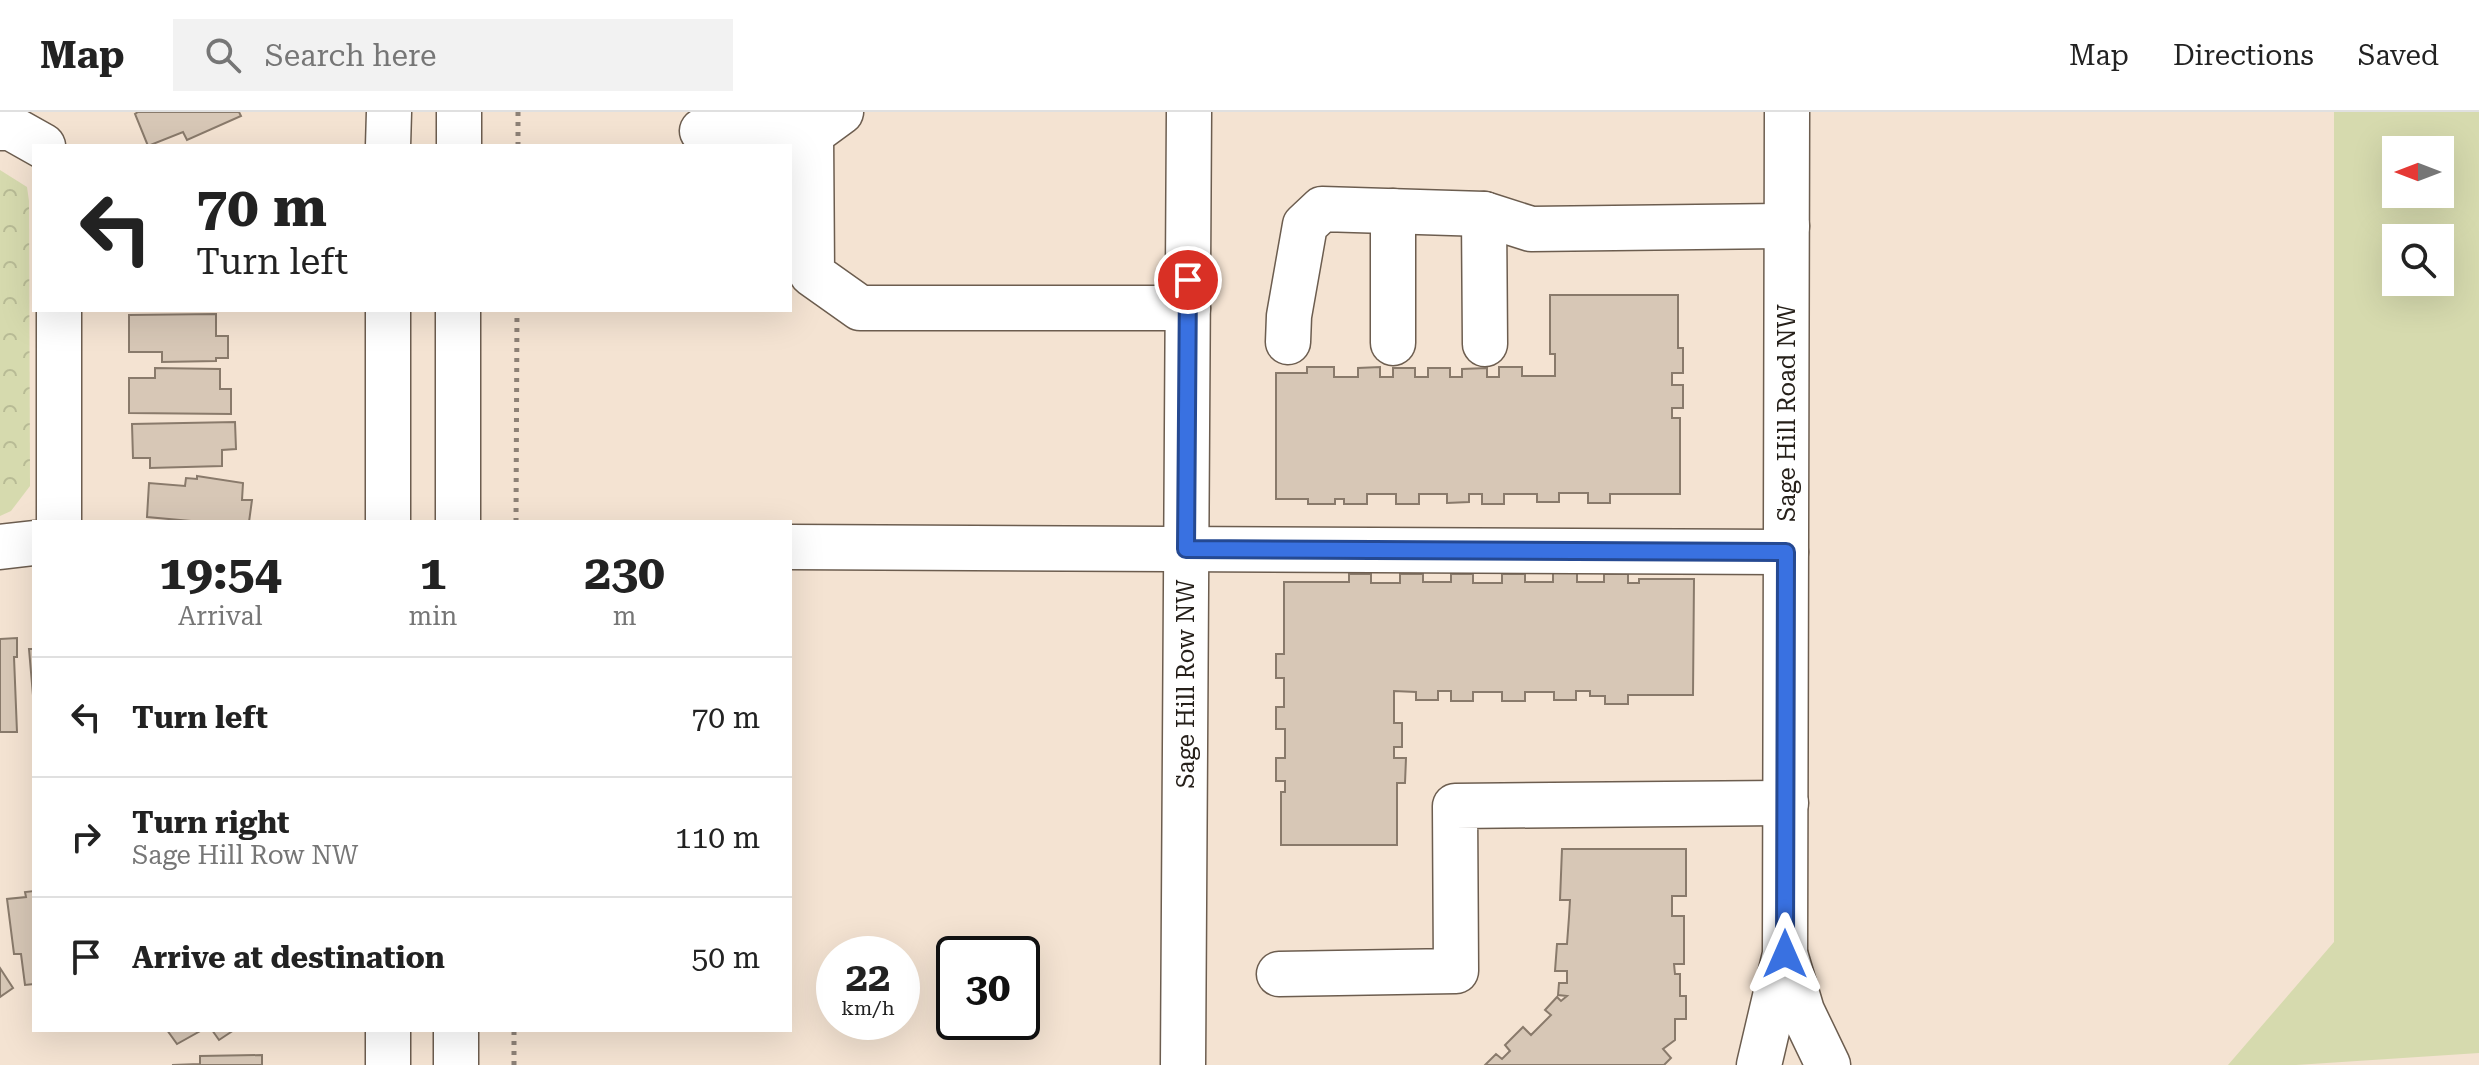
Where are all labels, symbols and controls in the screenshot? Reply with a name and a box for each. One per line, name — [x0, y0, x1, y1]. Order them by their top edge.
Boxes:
search box — [173, 19, 733, 91]
text: Map — [40, 33, 125, 77]
icon: search — [201, 33, 245, 77]
text: Search here — [265, 38, 437, 73]
text: Map — [2069, 39, 2129, 72]
text: Directions — [2173, 39, 2314, 72]
text: Saved — [2358, 39, 2439, 72]
north arrow — [2382, 136, 2454, 208]
map controls — [2382, 136, 2454, 296]
text: 70 m — [196, 174, 327, 240]
icon: left — [64, 176, 168, 280]
button: search — [2382, 224, 2454, 296]
text: Turn left — [196, 241, 348, 283]
pin — [1154, 246, 1222, 314]
icon: arrive — [1166, 258, 1210, 302]
street label: Sage Hill Road NW — [1773, 304, 1801, 522]
text: 19:54 — [159, 545, 282, 601]
text: 1 — [419, 545, 446, 601]
text: 230 — [584, 545, 665, 601]
street label: Sage Hill Row NW — [1172, 579, 1200, 788]
text: Arrival — [178, 601, 263, 631]
text: min — [409, 601, 457, 631]
text: m — [613, 601, 637, 631]
icon: left — [64, 695, 108, 739]
text: Turn left — [132, 700, 268, 735]
text: 70 m — [691, 700, 760, 735]
text: Turn right — [132, 805, 289, 840]
icon: right — [64, 815, 108, 859]
text: 110 m — [675, 820, 760, 855]
text: Sage Hill Row NW — [132, 840, 358, 870]
position arrow — [1743, 912, 1827, 996]
icon: arrive — [64, 935, 108, 979]
speed limit sign: 30 — [936, 936, 1040, 1040]
text: Arrive at destination — [132, 940, 445, 975]
text: 50 m — [691, 940, 760, 975]
text: 22 — [846, 954, 890, 1001]
text: km/h — [841, 996, 895, 1020]

